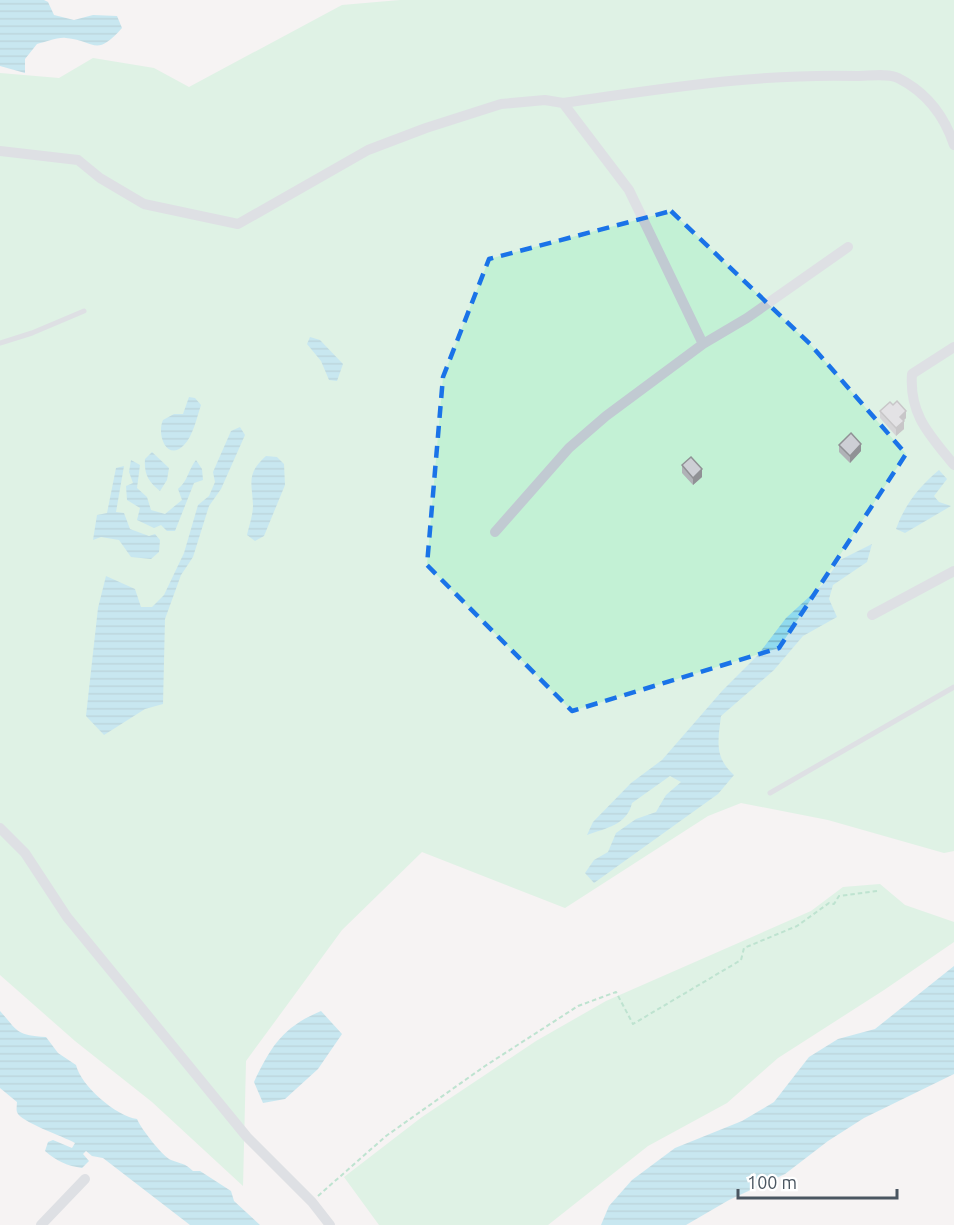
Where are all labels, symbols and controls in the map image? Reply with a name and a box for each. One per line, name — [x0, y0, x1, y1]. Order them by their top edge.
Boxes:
scale bar — [738, 1162, 897, 1200]
text: 100 m — [747, 1172, 797, 1192]

